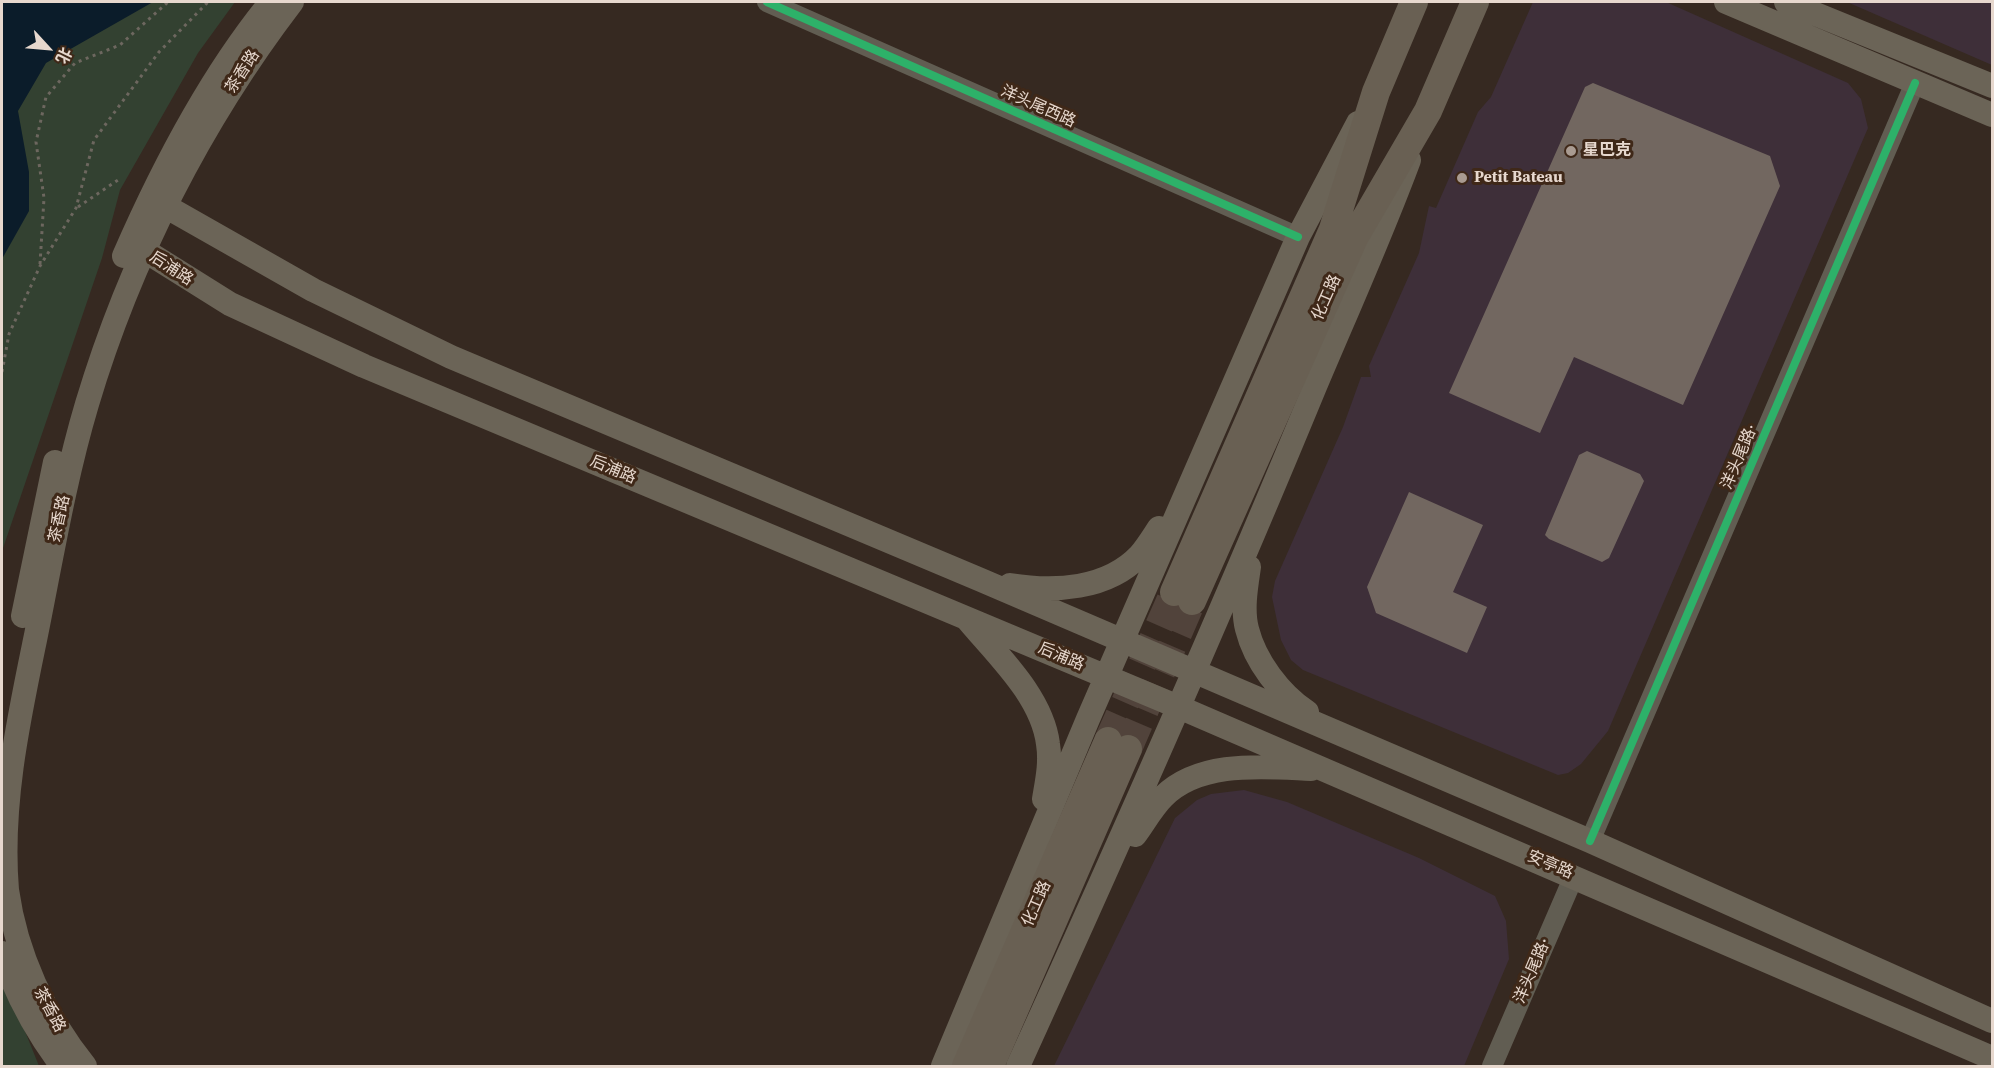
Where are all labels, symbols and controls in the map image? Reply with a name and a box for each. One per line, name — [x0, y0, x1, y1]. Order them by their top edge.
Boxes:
north arrow — [18, 18, 78, 78]
text: 北 — [51, 44, 78, 68]
street label: 茶香路 — [222, 47, 264, 97]
street label: 洋头尾西路 — [998, 82, 1078, 132]
place label: 星巴克 — [1583, 141, 1631, 161]
marker: 星巴克 — [1564, 144, 1578, 158]
place label: Petit Bateau — [1474, 168, 1563, 188]
marker: Petit Bateau — [1455, 171, 1469, 185]
street label: 后浦路 — [146, 248, 196, 290]
street label: 化工路 — [1308, 272, 1346, 324]
street label: 洋头尾路· — [1718, 422, 1762, 492]
street label: 后浦路 — [587, 452, 639, 488]
street label: 茶香路 — [46, 494, 74, 544]
street label: 后浦路 — [1035, 639, 1087, 675]
street label: 安亭路 — [1524, 847, 1576, 883]
street label: 化工路 — [1018, 878, 1056, 930]
street label: 洋头尾路· — [1511, 936, 1555, 1006]
street label: 茶香路 — [29, 984, 69, 1036]

